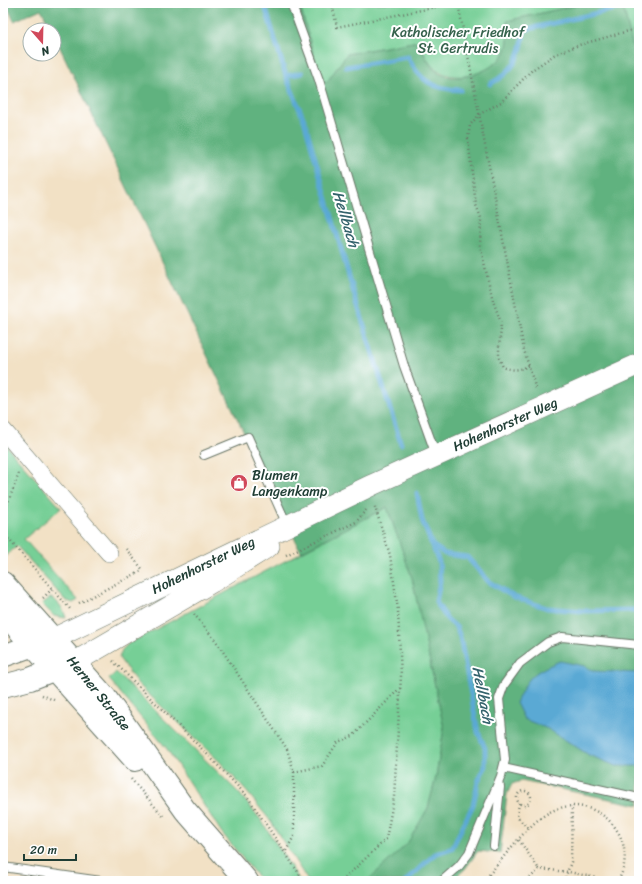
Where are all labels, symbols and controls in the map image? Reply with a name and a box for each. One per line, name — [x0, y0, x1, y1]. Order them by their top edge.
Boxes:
park label: Katholischer Friedhof St. Gertrudis — [391, 20, 527, 61]
north arrow — [22, 22, 62, 62]
text: N — [38, 40, 53, 61]
water label: Hellbach — [325, 188, 368, 252]
street label: Hohenhorster Weg — [449, 390, 562, 459]
place label: Blumen Langenkamp — [252, 463, 328, 504]
shop icon: Blumen Langenkamp — [229, 473, 249, 493]
street label: Hohenhorster Weg — [147, 529, 259, 601]
street label: Herner Straße — [60, 650, 137, 737]
water label: Hellbach — [465, 664, 502, 728]
scale bar — [24, 836, 76, 862]
text: 20 m — [30, 839, 57, 861]

